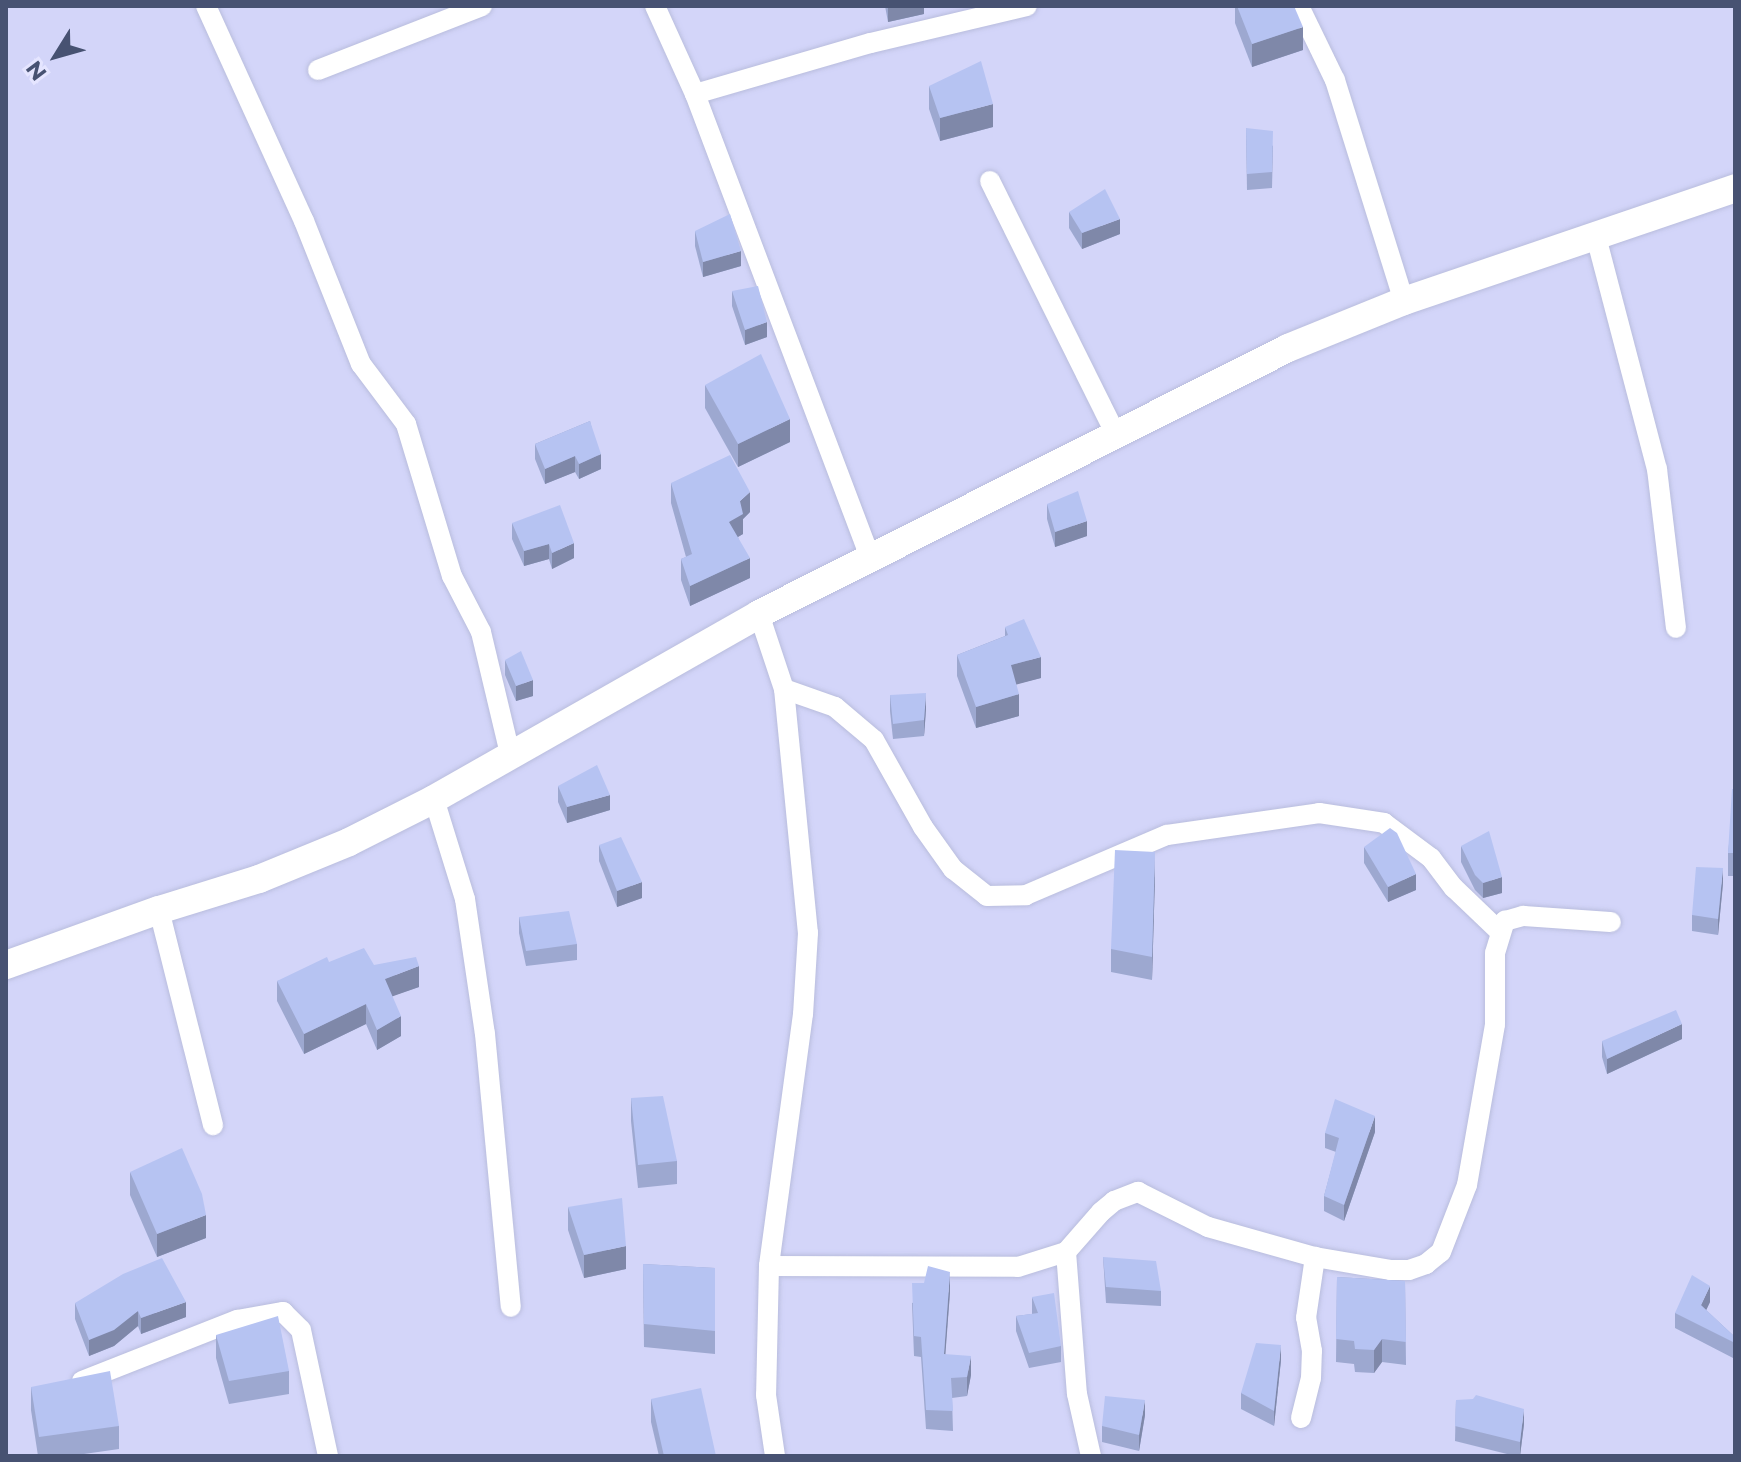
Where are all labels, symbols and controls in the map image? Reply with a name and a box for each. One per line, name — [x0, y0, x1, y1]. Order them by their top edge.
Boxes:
north arrow — [16, 16, 96, 96]
text: N — [20, 56, 53, 86]

